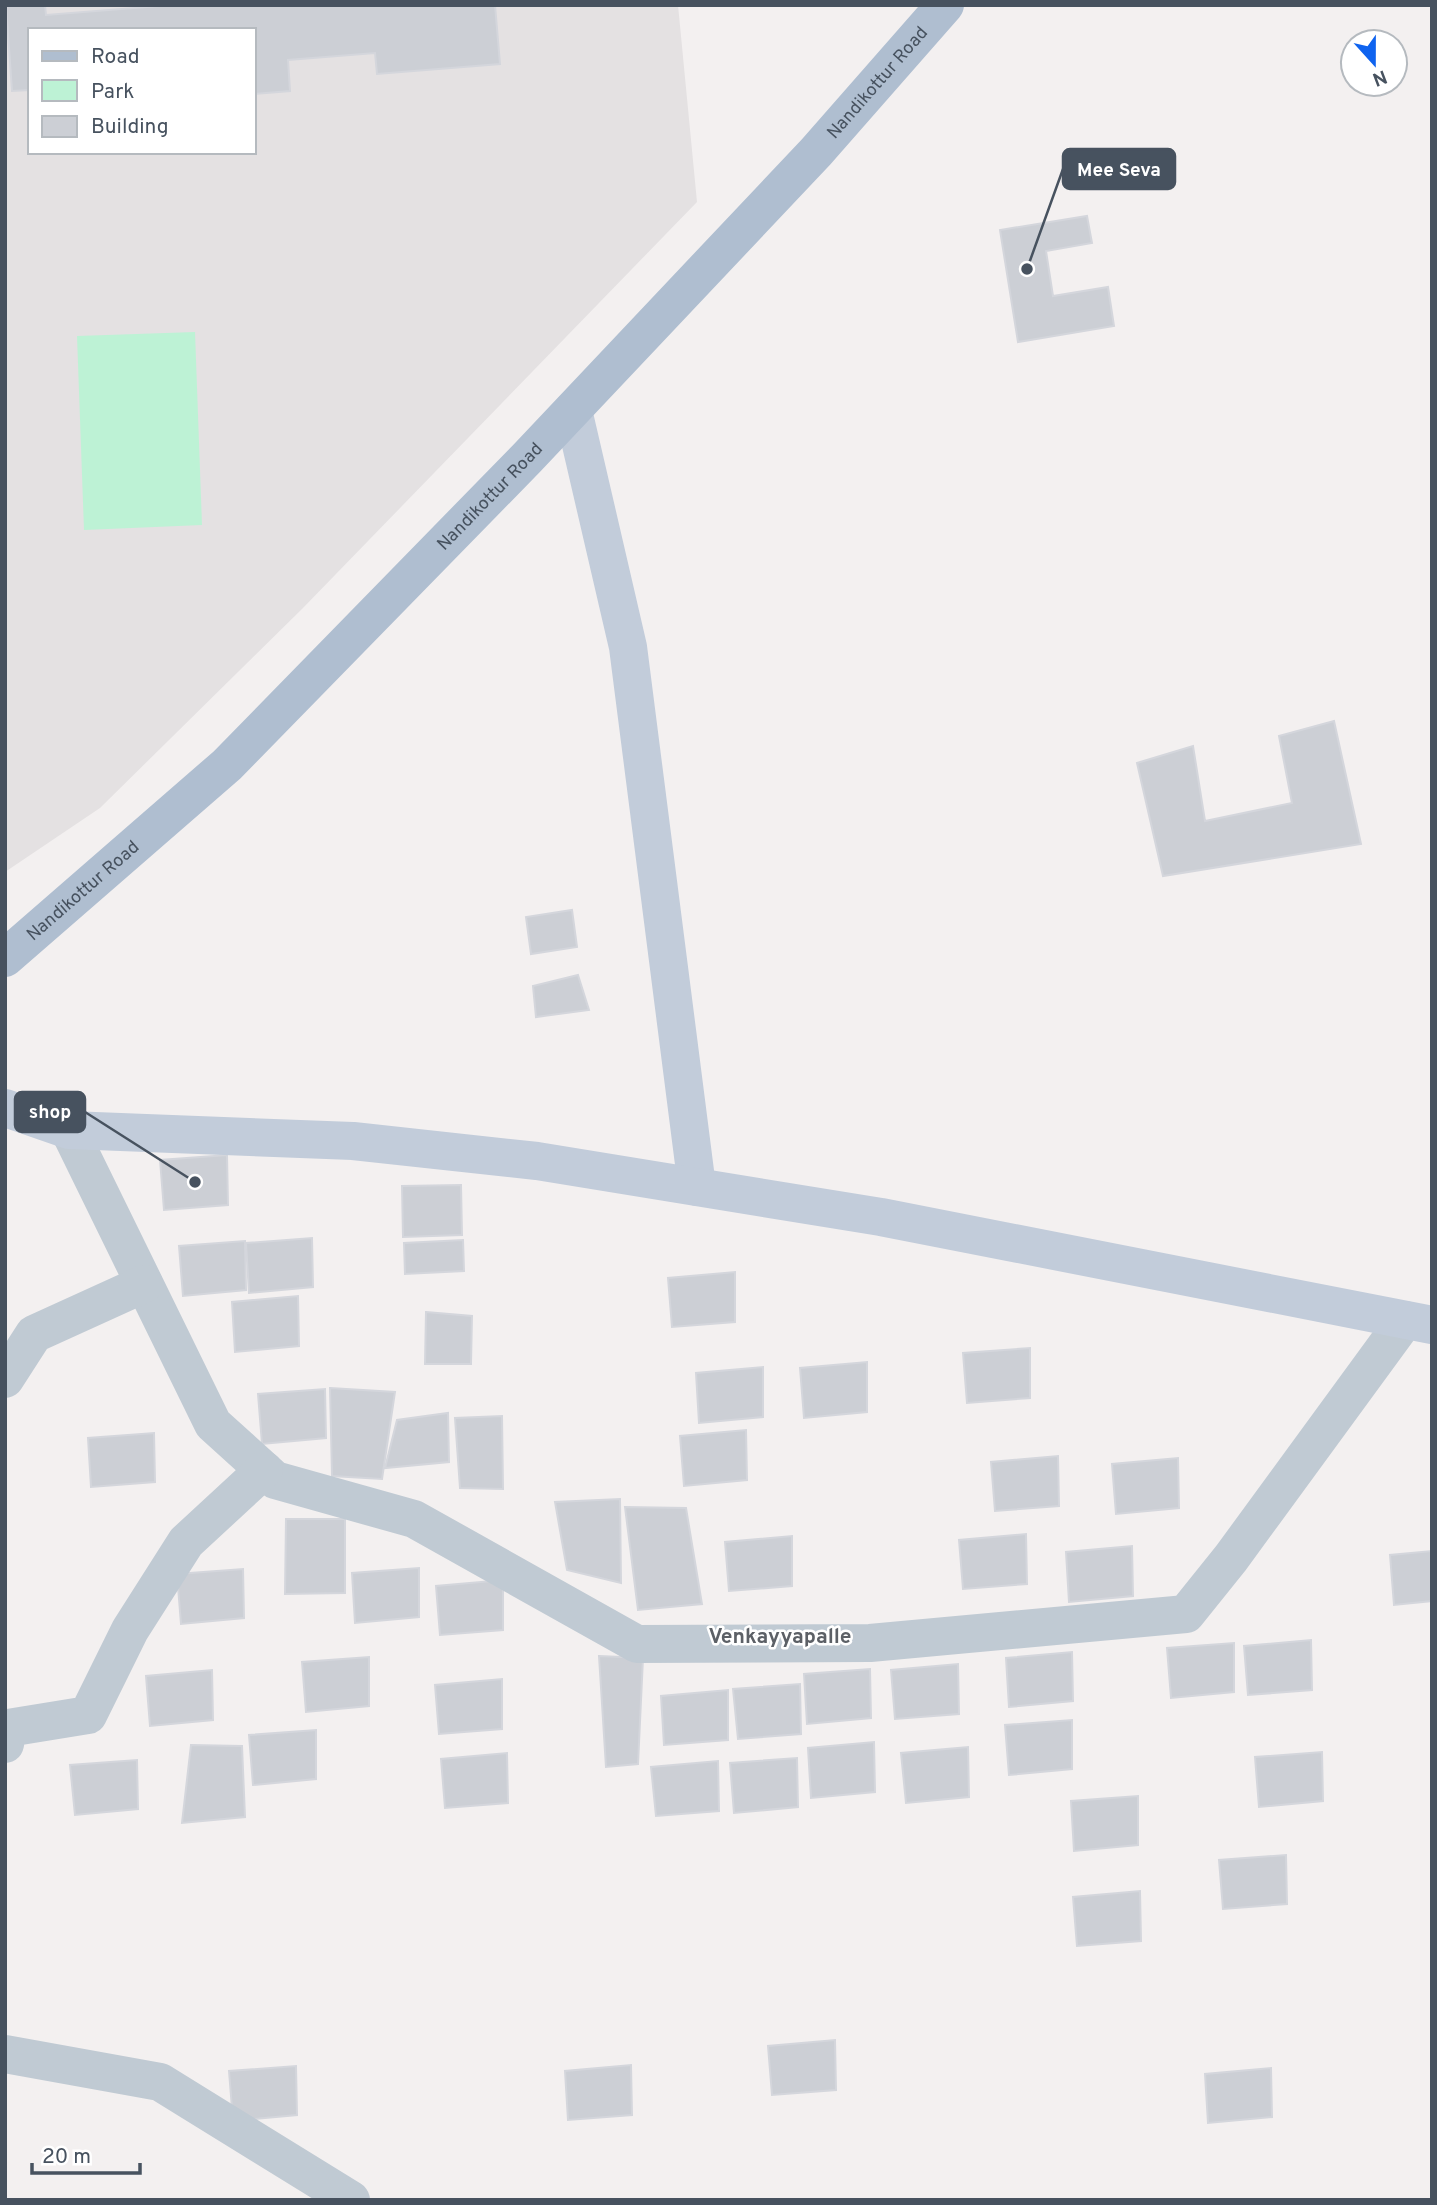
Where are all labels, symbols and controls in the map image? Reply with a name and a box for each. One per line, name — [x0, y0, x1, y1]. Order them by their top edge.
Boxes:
street label: Nandikottur Road — [823, 22, 934, 144]
legend — [28, 28, 256, 154]
north arrow — [1339, 28, 1409, 98]
text: Road — [91, 44, 140, 71]
text: N — [1369, 63, 1390, 91]
text: Park — [91, 79, 134, 106]
text: Building — [91, 114, 169, 141]
callout: Mee Seva — [1063, 149, 1175, 189]
text: Mee Seva — [1077, 159, 1161, 183]
street label: Nandikottur Road — [433, 438, 549, 556]
street label: Nandikottur Road — [23, 836, 145, 947]
callout: shop — [15, 1092, 85, 1132]
text: shop — [29, 1101, 71, 1125]
district label: Venkayyapalle — [708, 1624, 852, 1651]
scale bar — [32, 2132, 140, 2176]
text: 20 m — [42, 2144, 91, 2171]

